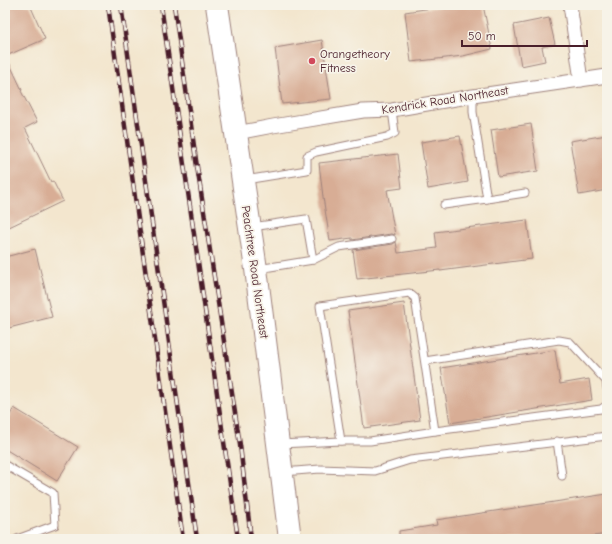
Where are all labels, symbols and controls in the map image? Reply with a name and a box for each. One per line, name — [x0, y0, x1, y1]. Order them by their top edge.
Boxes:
scale bar — [462, 22, 587, 48]
text: 50 m — [468, 29, 496, 43]
place label: Orangetheory Fitness — [320, 47, 390, 75]
marker: Orangetheory Fitness — [307, 56, 317, 66]
street label: Kendrick Road Northeast — [381, 83, 510, 117]
street label: Peachtree Road Northeast — [239, 205, 271, 340]

